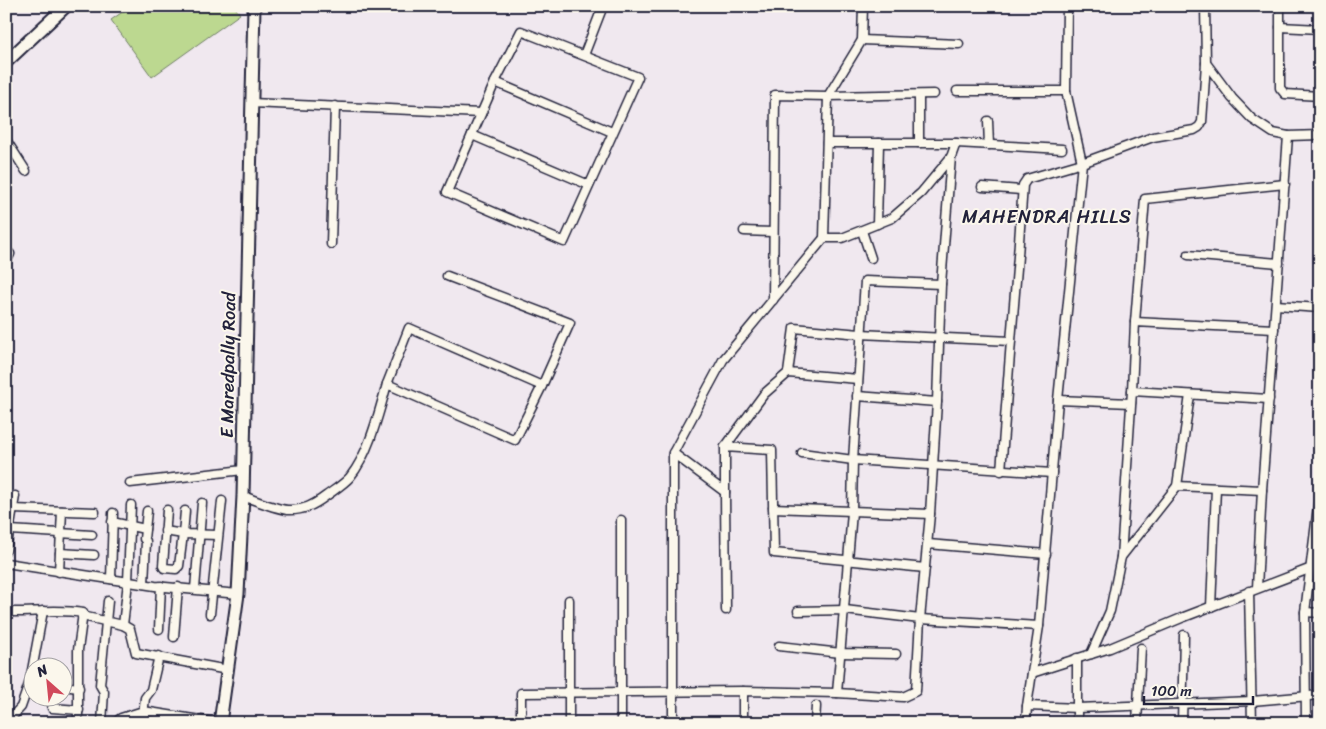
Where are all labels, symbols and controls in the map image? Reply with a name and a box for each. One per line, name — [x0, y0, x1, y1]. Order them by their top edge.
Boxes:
district label: MAHENDRA HILLS — [962, 200, 1132, 233]
street label: E Maredpally Road — [211, 290, 245, 438]
north arrow — [22, 656, 72, 706]
text: N — [31, 657, 53, 685]
scale bar — [1144, 674, 1252, 706]
text: 100 m — [1151, 678, 1192, 704]

